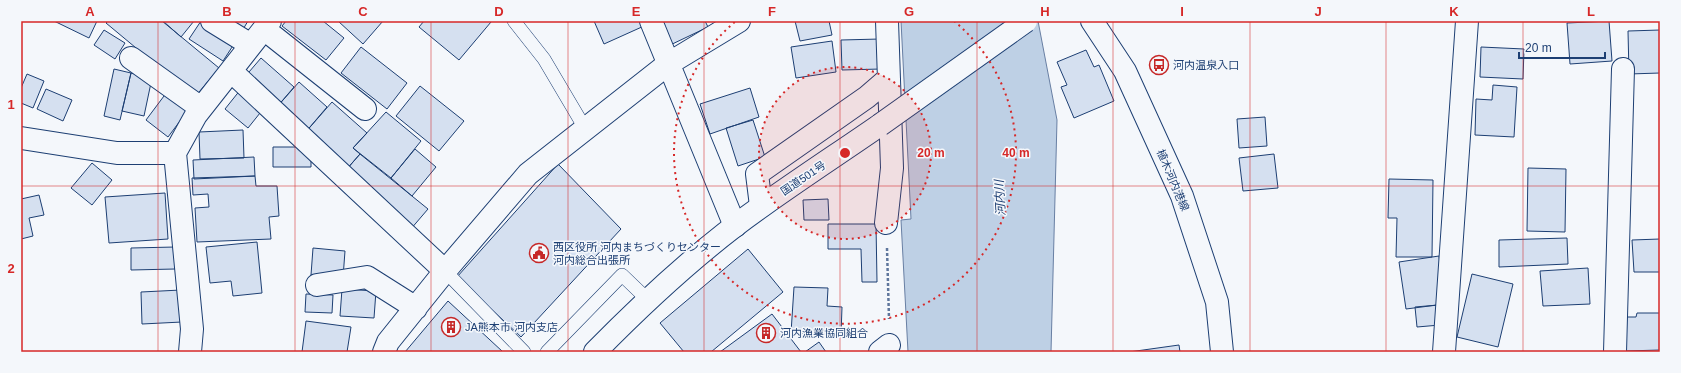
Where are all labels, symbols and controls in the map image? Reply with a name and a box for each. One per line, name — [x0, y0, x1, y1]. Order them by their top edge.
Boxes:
text: A — [85, 4, 95, 19]
text: B — [222, 4, 232, 19]
text: C — [358, 4, 368, 19]
text: D — [494, 4, 504, 19]
text: E — [632, 4, 641, 19]
text: F — [768, 4, 776, 19]
text: G — [904, 4, 914, 19]
text: H — [1040, 4, 1050, 19]
text: I — [1180, 4, 1184, 19]
text: J — [1314, 4, 1322, 19]
text: K — [1449, 4, 1459, 19]
text: L — [1587, 4, 1595, 19]
scale bar — [1519, 34, 1605, 60]
text: 20 m — [1525, 41, 1552, 55]
bus stop icon: 河内温泉入口 — [1148, 54, 1170, 76]
place label: 河内温泉入口 — [1173, 59, 1239, 71]
text: 1 — [7, 97, 15, 112]
centre of rings — [838, 146, 852, 160]
text: 20 m — [917, 146, 945, 160]
text: 40 m — [1002, 146, 1030, 160]
street label: 植木河内港線 — [1155, 147, 1191, 213]
street label: 国道501号 — [778, 159, 828, 197]
water label: 河内川 — [992, 178, 1008, 216]
place label: 西区役所 河内まちづくりセンター 河内総合出張所 — [553, 241, 721, 266]
public building icon: 西区役所 河内まちづくりセンター 河内総合出張所 — [528, 242, 550, 264]
text: 2 — [7, 261, 15, 276]
building icon: JA熊本市 河内支店 — [440, 316, 462, 338]
place label: JA熊本市 河内支店 — [465, 321, 558, 333]
building icon: 河内漁業協同組合 — [755, 322, 777, 344]
place label: 河内漁業協同組合 — [780, 327, 868, 339]

